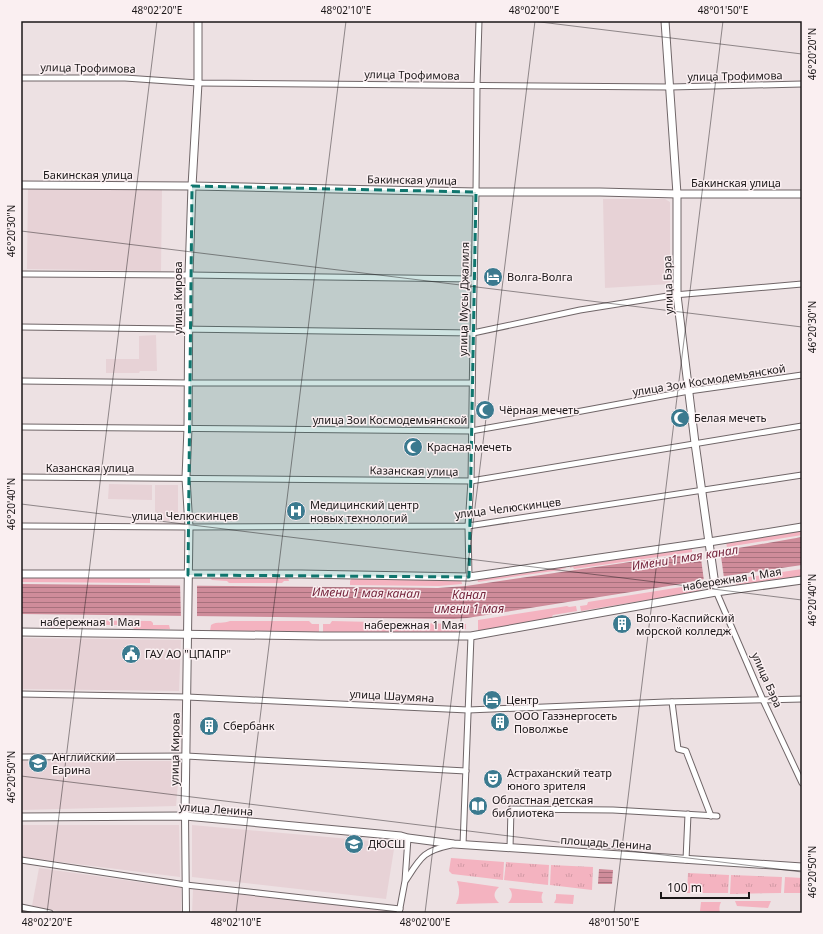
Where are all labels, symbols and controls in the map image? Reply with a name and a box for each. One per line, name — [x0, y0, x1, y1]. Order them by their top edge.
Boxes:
text: 48°02'20"E — [132, 3, 182, 17]
text: 48°02'10"E — [321, 3, 371, 17]
text: 48°02'00"E — [509, 3, 559, 17]
text: 48°01'50"E — [698, 3, 748, 17]
text: 46°20'20"N — [805, 28, 819, 80]
street label: улица Трофимова — [40, 59, 136, 76]
street label: улица Трофимова — [364, 66, 460, 83]
street label: улица Трофимова — [687, 67, 783, 84]
street label: Бакинская улица — [43, 167, 133, 182]
street label: Бакинская улица — [367, 171, 457, 188]
street label: Бакинская улица — [691, 175, 781, 190]
text: 46°20'30"N — [4, 205, 18, 257]
street label: улица Мусы Джалиля — [455, 242, 472, 356]
street label: улица Бэра — [659, 255, 676, 315]
street label: улица Кирова — [170, 261, 185, 335]
hotel icon: Волга-Волга — [482, 266, 504, 288]
place label: Волга-Волга — [507, 269, 573, 284]
text: 46°20'30"N — [805, 301, 819, 353]
street label: улица Зои Космодемьянской — [631, 360, 786, 399]
mosque icon: Чёрная мечеть — [474, 399, 496, 421]
place label: Чёрная мечеть — [499, 402, 579, 417]
mosque icon: Белая мечеть — [669, 407, 691, 429]
place label: Белая мечеть — [694, 410, 767, 425]
street label: улица Зои Космодемьянской — [313, 412, 467, 427]
mosque icon: Красная мечеть — [402, 436, 424, 458]
place label: Красная мечеть — [427, 439, 512, 454]
street label: Казанская улица — [46, 460, 134, 475]
street label: Казанская улица — [370, 462, 458, 479]
text: 46°20'40"N — [4, 478, 18, 530]
street label: улица Челюскинцев — [454, 494, 562, 521]
place label: Медицинский центр новых технологий — [310, 497, 419, 525]
hospital icon: Медицинский центр новых технологий — [285, 500, 307, 522]
street label: улица Челюскинцев — [132, 508, 238, 523]
water label: Имени 1 мая канал — [630, 541, 740, 574]
street label: набережная 1 Мая — [681, 563, 783, 594]
text: 46°20'40"N — [805, 574, 819, 626]
water label: Имени 1 мая канал — [312, 583, 420, 602]
water label: Канал имени 1 мая — [434, 586, 504, 617]
place label: Волго-Каспийский морской колледж — [636, 610, 734, 638]
building icon: Волго-Каспийский морской колледж — [611, 613, 633, 635]
street label: набережная 1 Мая — [40, 614, 140, 629]
street label: набережная 1 Мая — [364, 617, 464, 632]
public building icon: ГАУ АО "ЦПАПР" — [120, 643, 142, 665]
place label: ГАУ АО "ЦПАПР" — [145, 646, 231, 661]
street label: улица Бэра — [749, 650, 786, 710]
street label: улица Шаумяна — [349, 686, 435, 705]
hotel icon: Центр — [481, 689, 503, 711]
place label: Центр — [506, 692, 539, 707]
place label: ООО Газэнергосеть Поволжье — [514, 708, 617, 736]
building icon: ООО Газэнергосеть Поволжье — [489, 711, 511, 733]
street label: улица Кирова — [166, 712, 183, 786]
building icon: Сбербанк — [198, 715, 220, 737]
place label: Сбербанк — [223, 718, 275, 733]
place label: Английский Еарина — [52, 749, 115, 777]
text: 46°20'50"N — [4, 751, 18, 803]
school or university icon: Английский Еарина — [27, 752, 49, 774]
place label: Астраханский театр юного зрителя — [507, 765, 612, 793]
theatre icon: Астраханский театр юного зрителя — [482, 768, 504, 790]
place label: Областная детская библиотека — [492, 792, 593, 820]
library icon: Областная детская библиотека — [467, 795, 489, 817]
street label: улица Ленина — [178, 798, 254, 819]
street label: площадь Ленина — [560, 832, 652, 853]
school or university icon: ДЮСШ — [343, 833, 365, 855]
place label: ДЮСШ — [368, 836, 405, 851]
text: 46°20'50"N — [805, 846, 819, 898]
scale bar — [661, 874, 749, 900]
text: 100 m — [667, 879, 702, 896]
text: 48°02'20"E — [22, 915, 72, 929]
text: 48°02'10"E — [211, 915, 261, 929]
text: 48°02'00"E — [400, 915, 450, 929]
text: 48°01'50"E — [589, 915, 639, 929]

